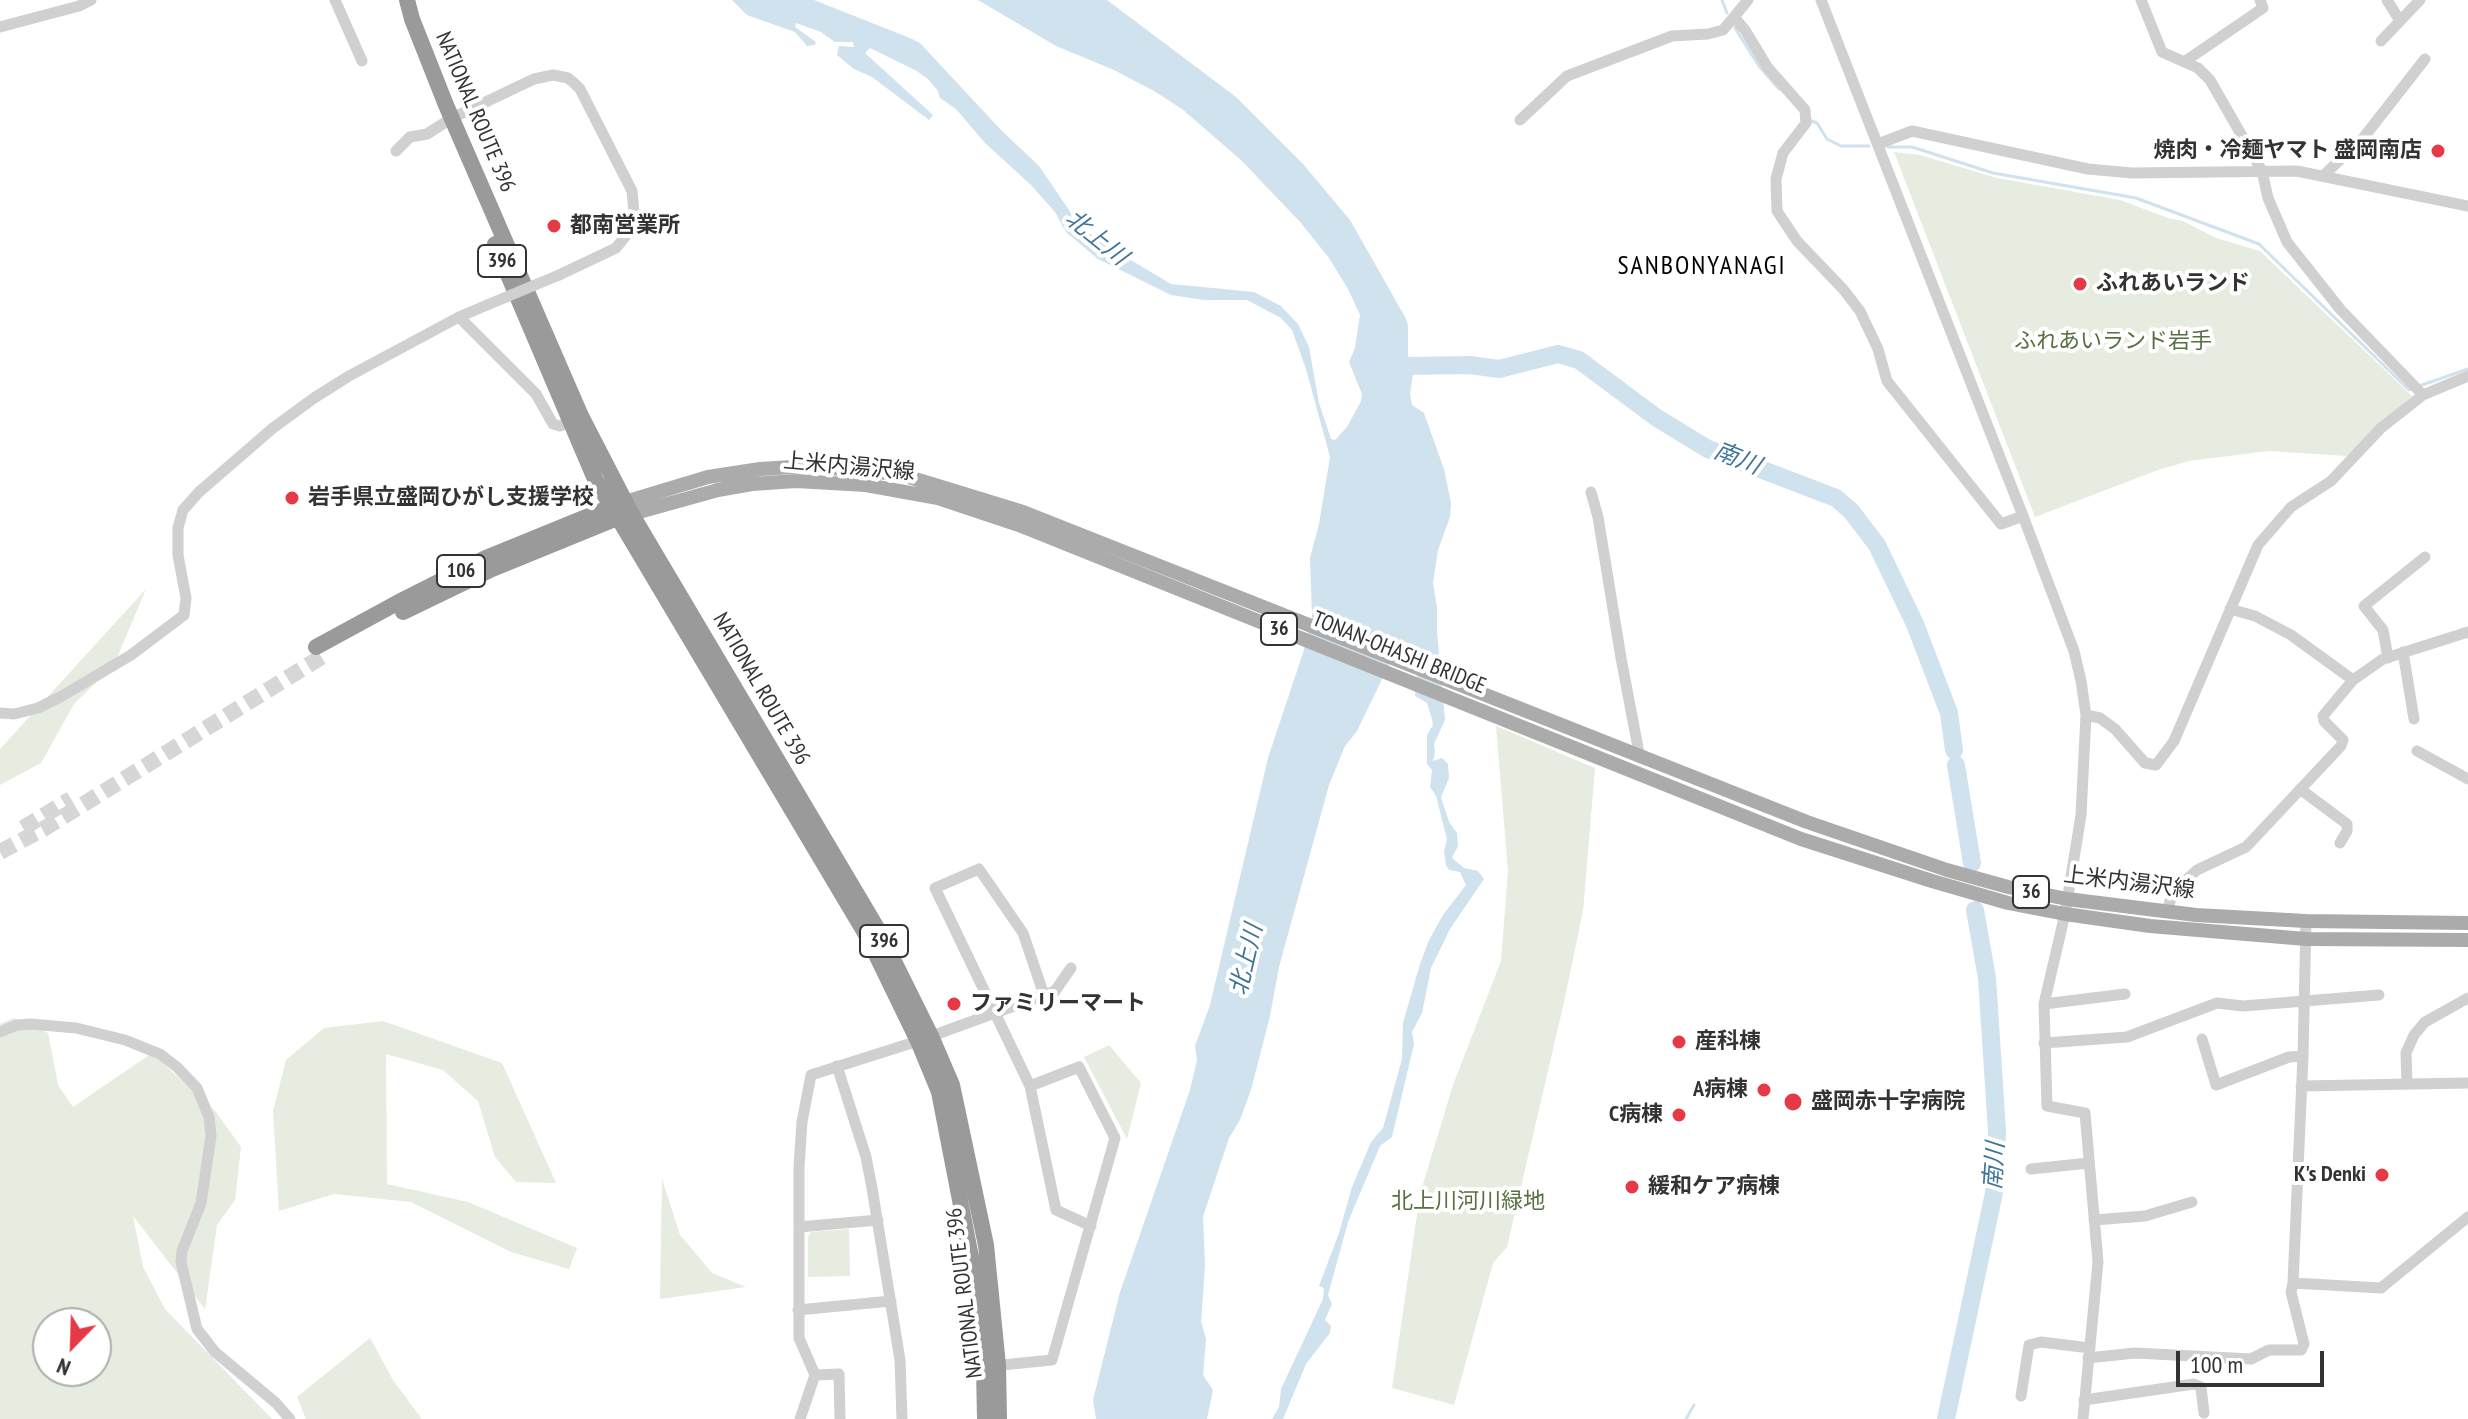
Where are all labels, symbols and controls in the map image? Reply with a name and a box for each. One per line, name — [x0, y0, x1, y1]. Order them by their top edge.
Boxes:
street label: NATIONAL ROUTE 396 — [429, 28, 521, 196]
place label: 焼肉・冷麺ヤマト 盛岡南店 — [2153, 138, 2422, 164]
marker: 焼肉・冷麺ヤマト 盛岡南店 — [2429, 142, 2447, 160]
water label: 北上川 — [1059, 204, 1133, 272]
place label: 都南営業所 — [570, 213, 680, 239]
marker: 都南営業所 — [545, 217, 563, 235]
road number: 396 — [478, 245, 526, 277]
district label: SANBONYANAGI — [1617, 251, 1787, 283]
place label: ふれあいランド — [2096, 271, 2250, 297]
marker: ふれあいランド — [2071, 275, 2089, 293]
park label: ふれあいランド岩手 — [2014, 329, 2212, 355]
water label: 南川 — [1709, 437, 1765, 481]
street label: 上米内湯沢線 — [782, 448, 916, 486]
place label: 岩手県立盛岡ひがし支援学校 — [308, 485, 594, 511]
marker: 岩手県立盛岡ひがし支援学校 — [283, 489, 301, 507]
road number: 106 — [437, 555, 485, 587]
street label: TONAN-OHASHI BRIDGE — [1308, 606, 1490, 700]
street label: NATIONAL ROUTE 396 — [707, 608, 815, 770]
road number: 36 — [1261, 613, 1297, 645]
street label: 上米内湯沢線 — [2062, 862, 2196, 904]
road number: 36 — [2013, 876, 2049, 908]
water label: 北上川 — [1225, 922, 1269, 998]
road number: 396 — [860, 925, 908, 957]
place label: ファミリーマート — [970, 991, 1146, 1017]
marker: ファミリーマート — [945, 995, 963, 1013]
place label: 産科棟 — [1695, 1029, 1761, 1055]
marker: 産科棟 — [1670, 1033, 1688, 1051]
place label: A病棟 — [1693, 1077, 1748, 1103]
marker: A病棟 — [1755, 1081, 1773, 1099]
place label: 盛岡赤十字病院 — [1811, 1089, 1965, 1115]
marker: 盛岡赤十字病院 — [1782, 1091, 1804, 1113]
place label: C病棟 — [1609, 1102, 1663, 1128]
marker: C病棟 — [1670, 1106, 1688, 1124]
water label: 南川 — [1979, 1141, 2011, 1191]
place label: K's Denki — [2294, 1162, 2366, 1188]
marker: K's Denki — [2373, 1166, 2391, 1184]
place label: 緩和ケア病棟 — [1648, 1174, 1780, 1200]
marker: 緩和ケア病棟 — [1623, 1178, 1641, 1196]
park label: 北上川河川緑地 — [1391, 1189, 1545, 1215]
street label: NATIONAL ROUTE 396 — [941, 1206, 989, 1380]
north arrow — [32, 1307, 112, 1387]
scale bar — [2180, 1335, 2328, 1385]
text: 100 m — [2190, 1349, 2243, 1380]
text: N — [52, 1352, 74, 1382]

